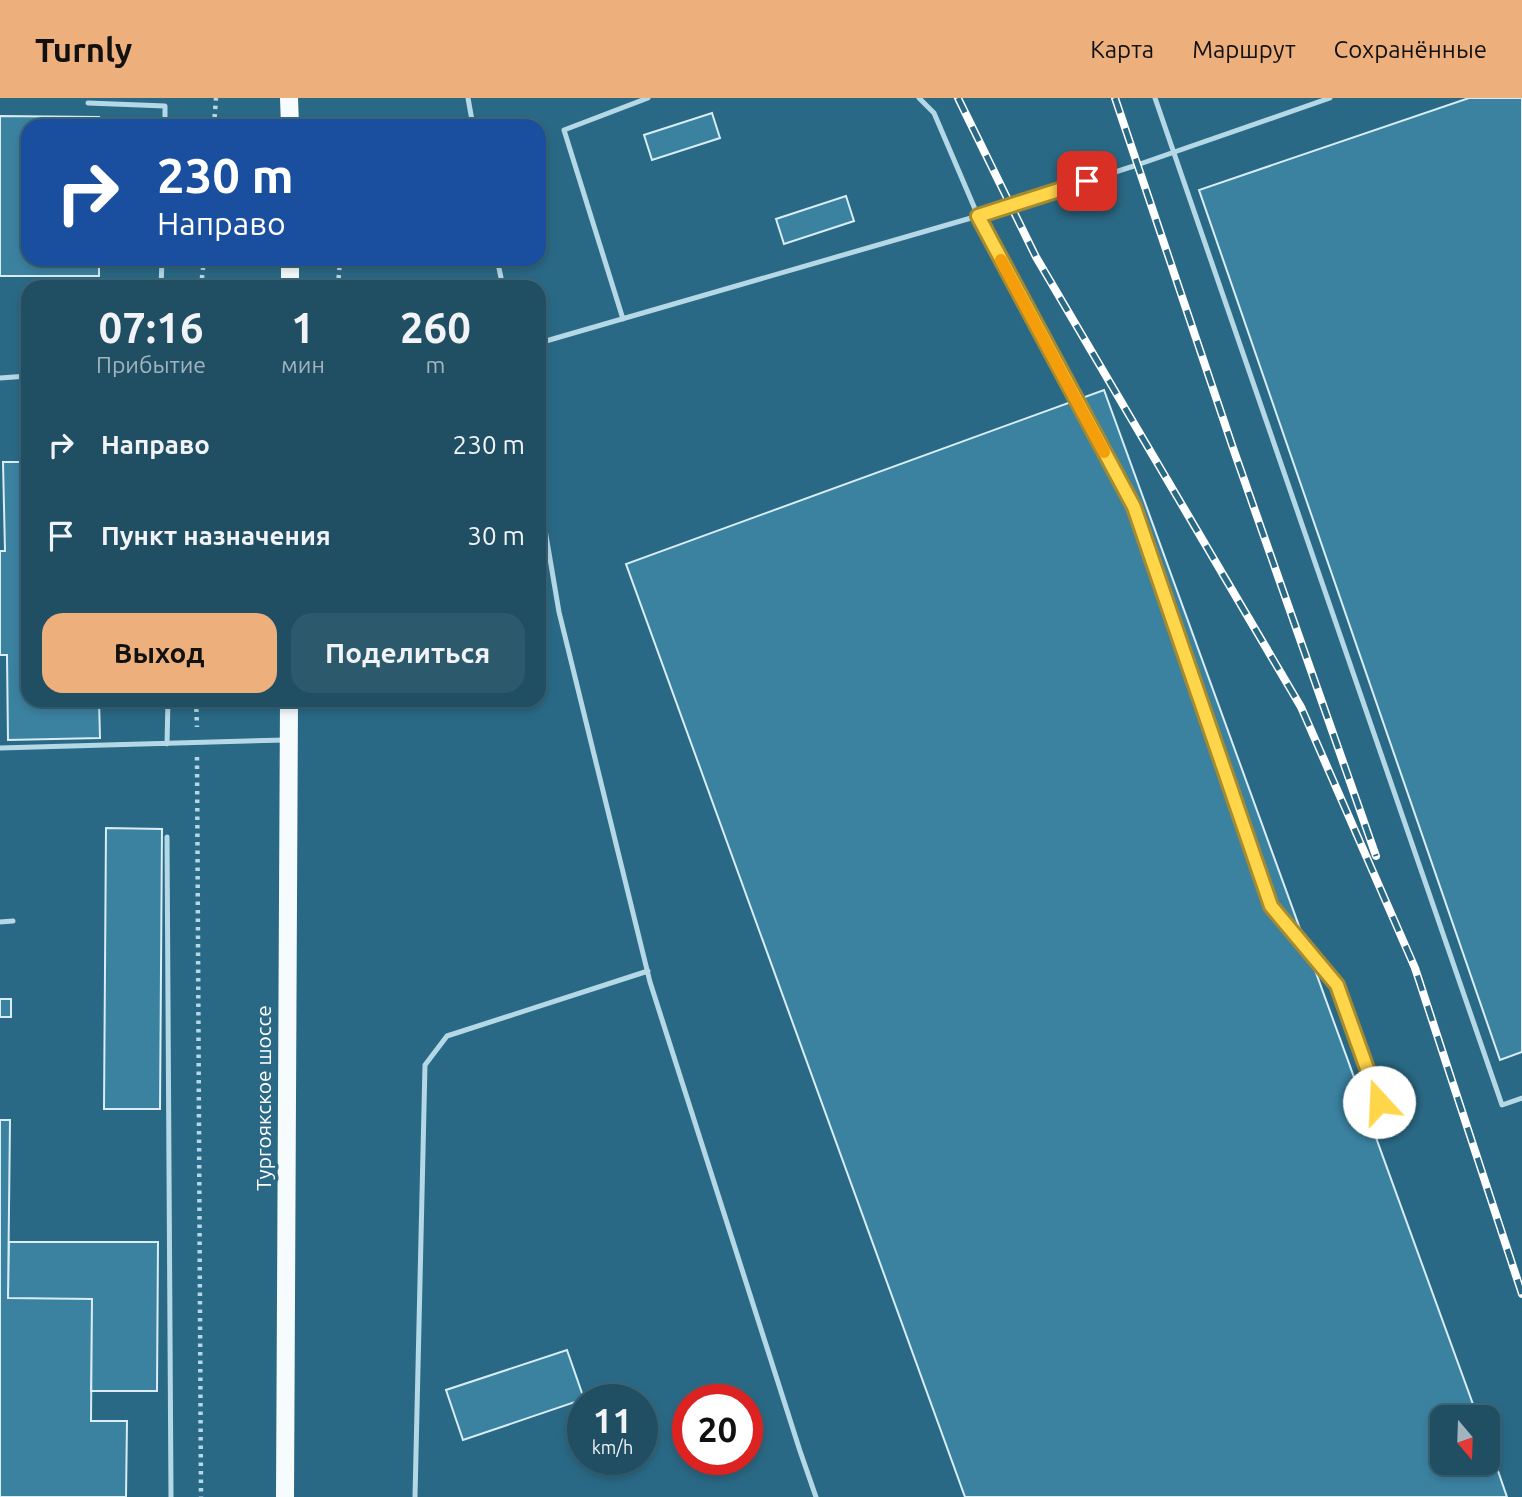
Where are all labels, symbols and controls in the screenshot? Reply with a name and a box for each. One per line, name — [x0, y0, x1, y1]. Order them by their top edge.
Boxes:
text: Turnly — [35, 31, 132, 68]
text: Карта — [1090, 36, 1154, 63]
text: Маршрут — [1192, 36, 1296, 63]
text: Сохранённые — [1334, 36, 1487, 63]
icon: right — [42, 147, 133, 238]
text: 230 m — [157, 147, 294, 202]
pin — [1057, 151, 1117, 211]
icon: arrive — [1068, 162, 1106, 200]
text: Направо — [157, 205, 286, 241]
text: 07:16 — [98, 304, 204, 351]
text: 1 — [291, 304, 315, 351]
text: 260 — [400, 304, 471, 351]
text: Прибытие — [96, 352, 206, 377]
text: мин — [281, 352, 325, 377]
text: m — [425, 352, 445, 377]
icon: right — [42, 426, 80, 464]
text: Направо — [101, 430, 210, 459]
text: 230 m — [453, 430, 525, 459]
icon: arrive — [42, 517, 80, 555]
text: Пункт назначения — [101, 521, 331, 550]
text: 30 m — [467, 521, 525, 550]
button: Выход — [42, 613, 277, 693]
button: Поделиться — [291, 613, 525, 693]
street label: Тургоякское шоссе — [251, 1005, 275, 1191]
position arrow — [1342, 1065, 1416, 1139]
speed limit sign: 20 — [672, 1384, 763, 1475]
text: 11 — [593, 1400, 632, 1440]
north arrow — [1430, 1405, 1500, 1475]
map controls — [1430, 1405, 1500, 1475]
text: km/h — [592, 1437, 633, 1457]

